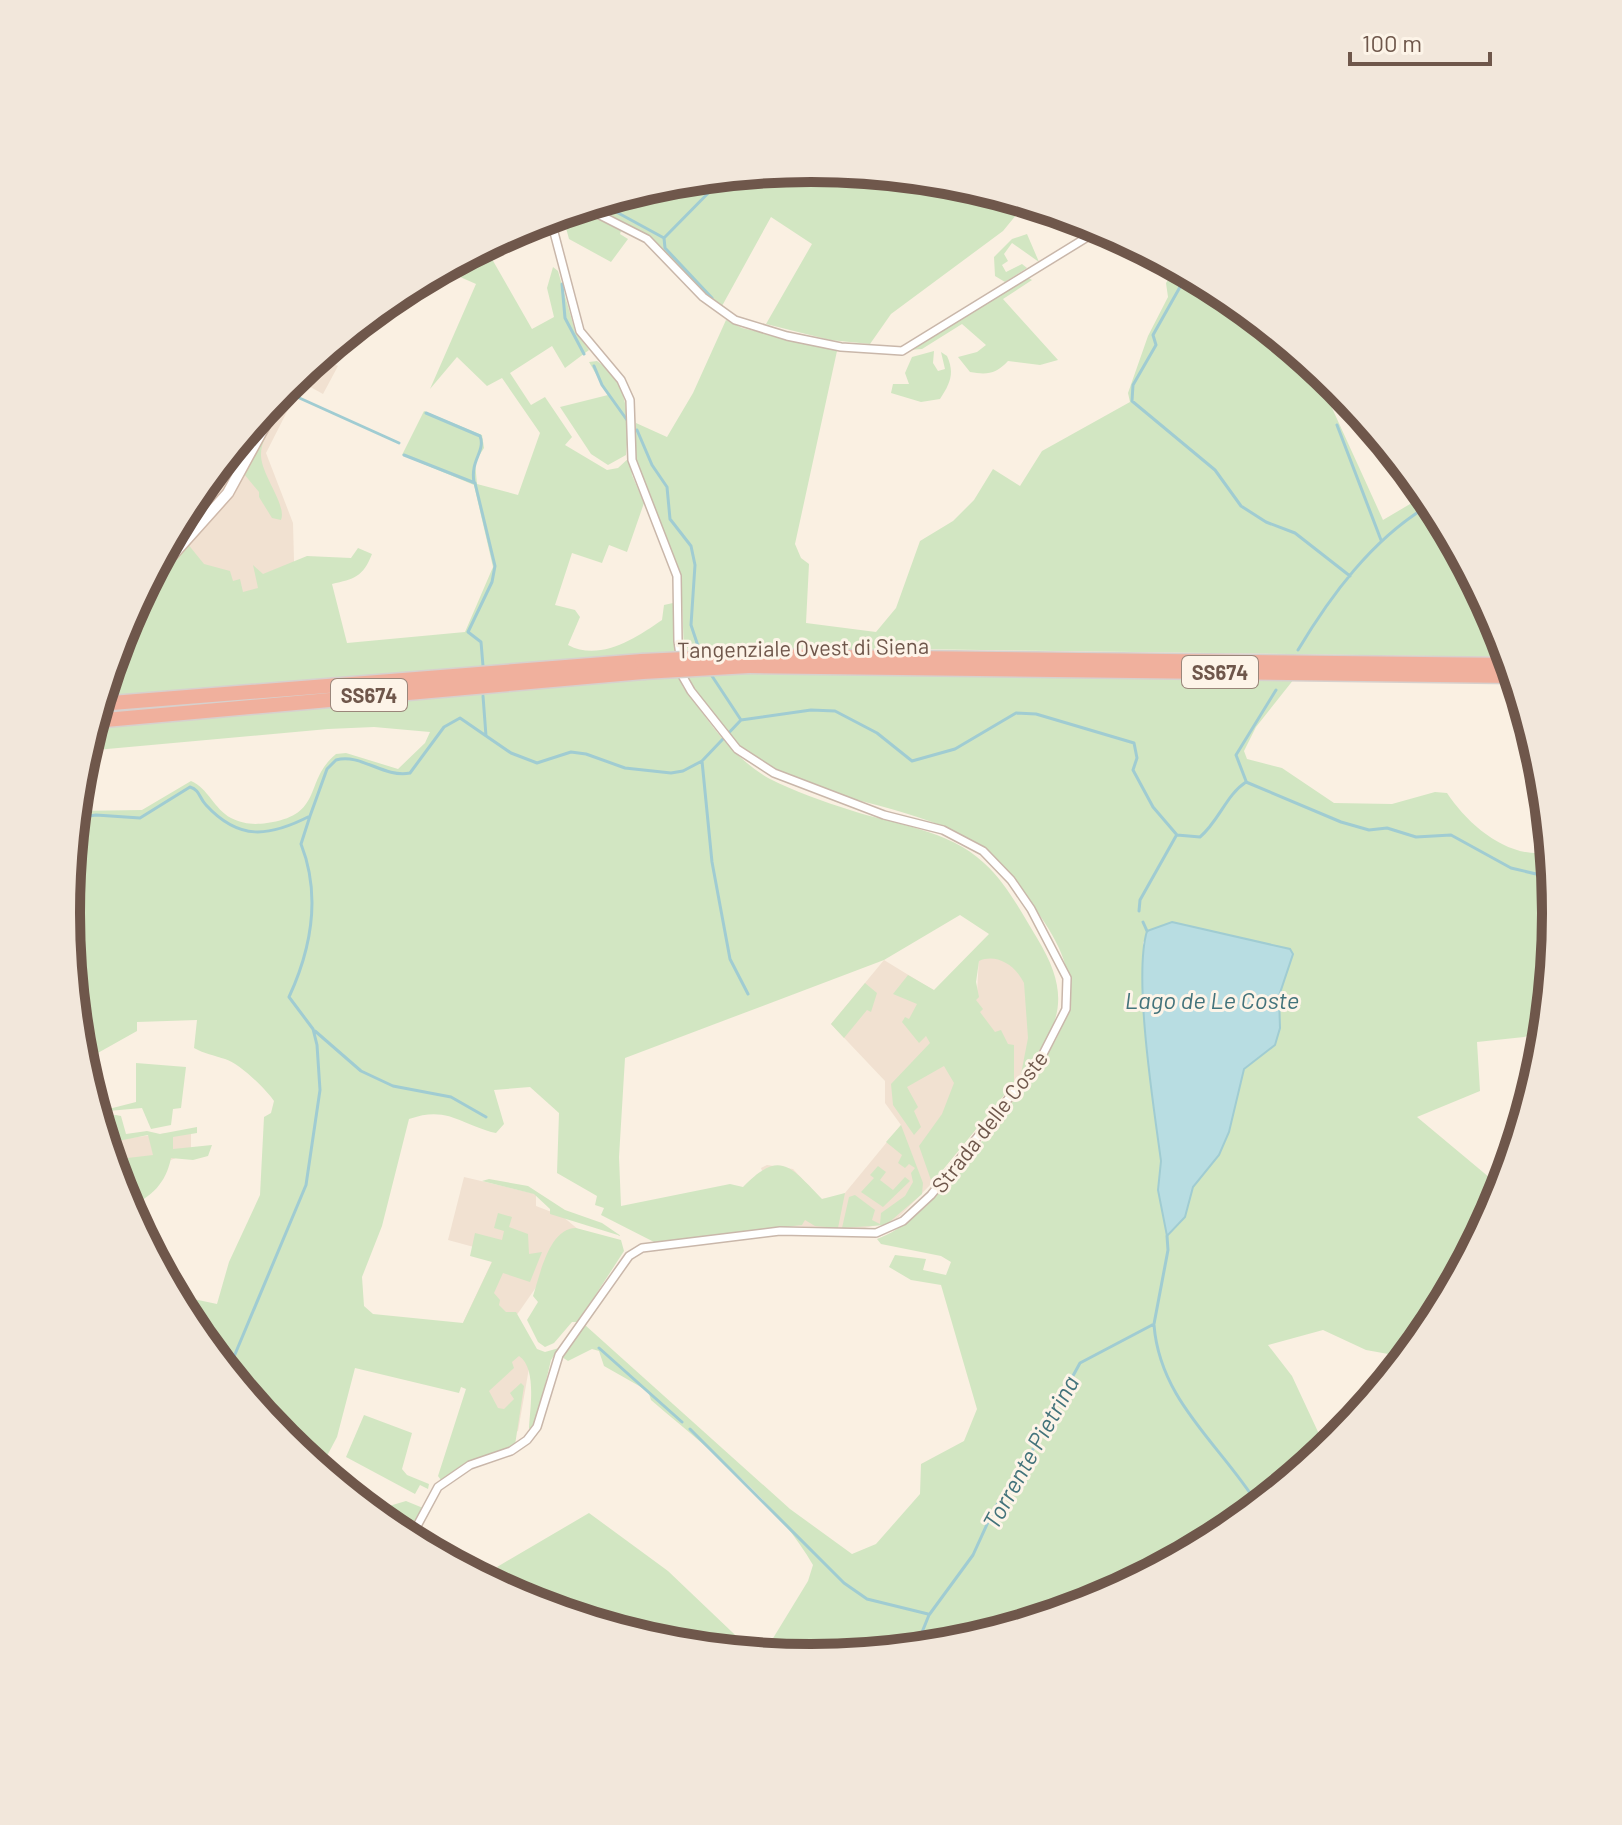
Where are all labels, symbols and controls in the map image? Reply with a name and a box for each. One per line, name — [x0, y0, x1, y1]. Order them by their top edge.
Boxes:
scale bar — [1350, 16, 1490, 66]
text: 100 m — [1362, 28, 1422, 57]
street label: Tangenziale Ovest di Siena — [677, 632, 929, 662]
road number: SS674 — [1182, 656, 1258, 688]
road number: SS674 — [331, 679, 407, 711]
water label: Lago de Le Coste — [1125, 985, 1299, 1014]
street label: Strada delle Coste — [926, 1045, 1052, 1197]
water label: Torrente Pietrina — [976, 1370, 1084, 1534]

